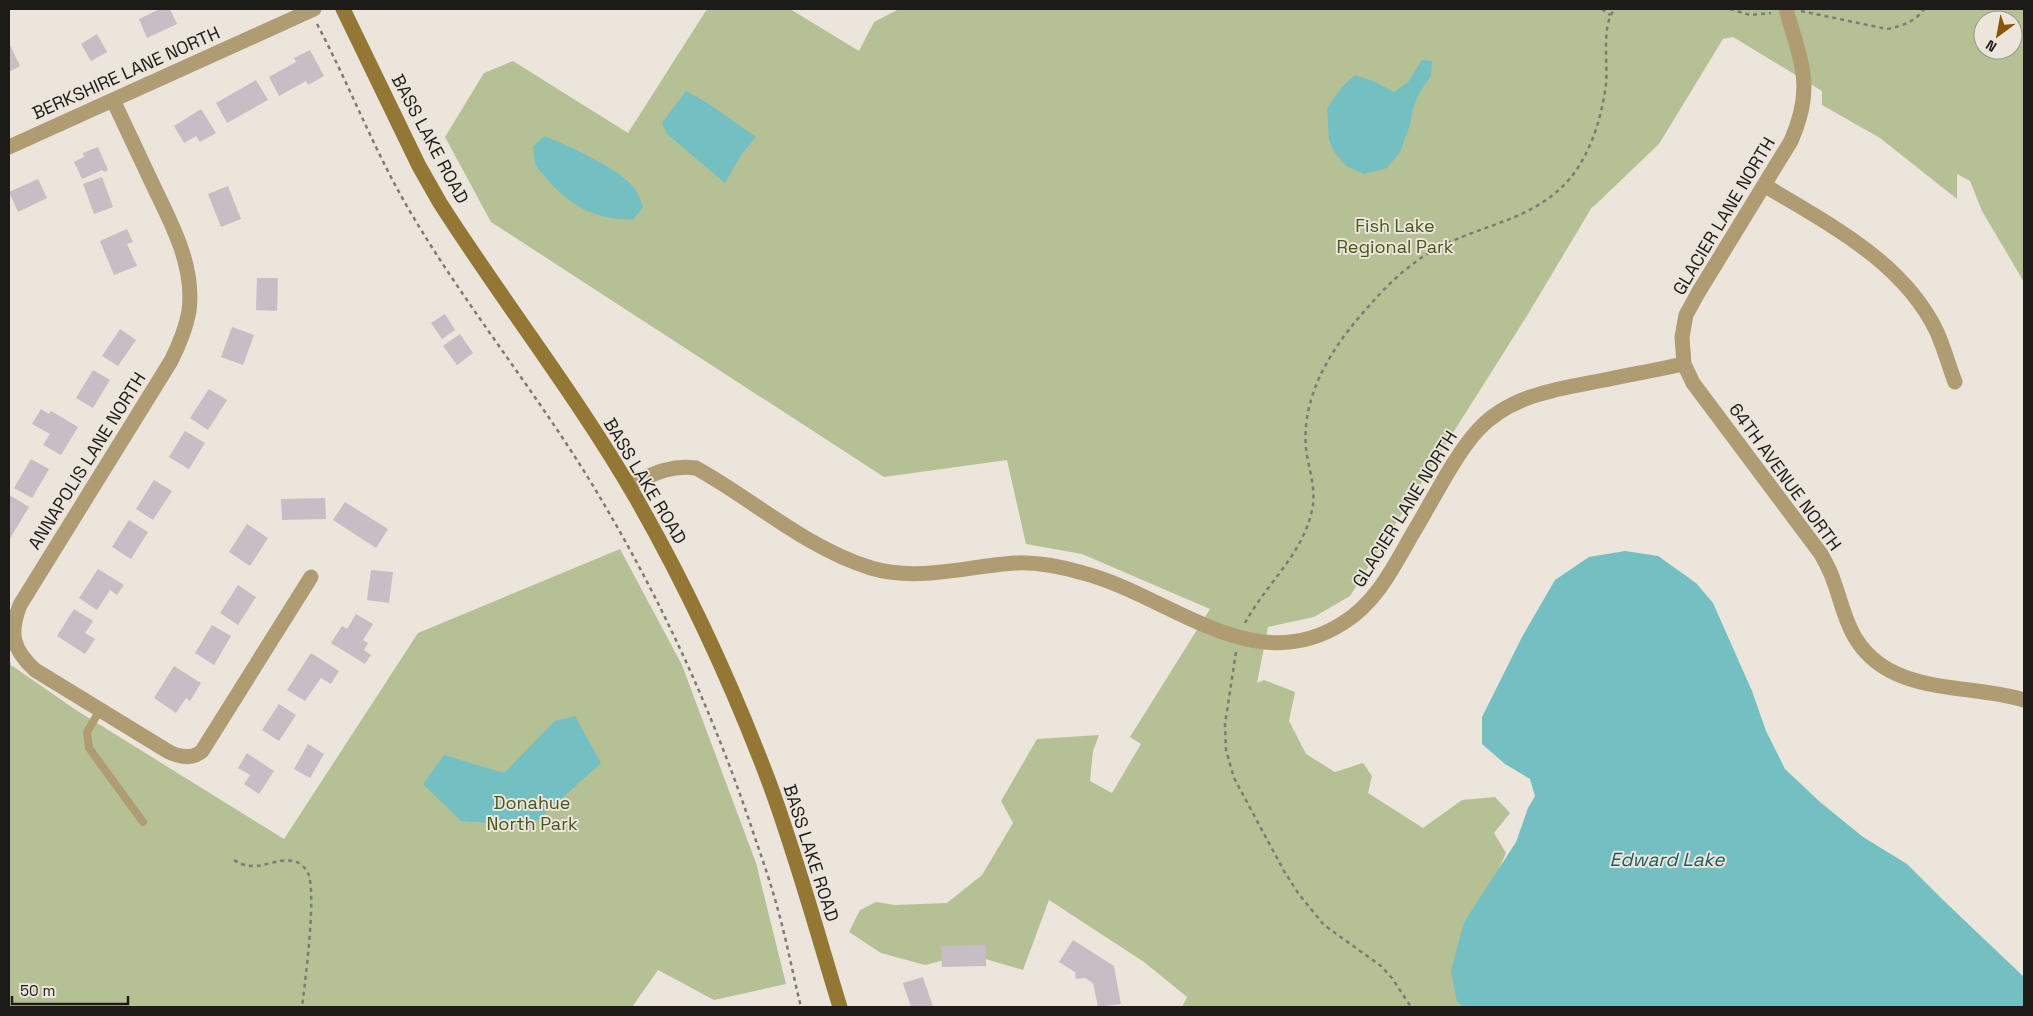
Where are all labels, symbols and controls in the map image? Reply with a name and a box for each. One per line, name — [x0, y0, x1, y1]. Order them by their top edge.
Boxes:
north arrow — [1973, 10, 2023, 60]
street label: BERKSHIRE LANE NORTH — [28, 21, 223, 124]
text: N — [1982, 36, 2000, 56]
street label: BASS LAKE ROAD — [387, 70, 474, 207]
street label: GLACIER LANE NORTH — [1667, 133, 1780, 299]
park label: Fish Lake Regional Park — [1337, 214, 1454, 258]
street label: ANNAPOLIS LANE NORTH — [23, 368, 151, 554]
street label: 64TH AVENUE NORTH — [1724, 398, 1847, 555]
street label: BASS LAKE ROAD — [599, 413, 692, 548]
street label: GLACIER LANE NORTH — [1347, 426, 1462, 591]
street label: BASS LAKE ROAD — [778, 781, 845, 925]
park label: Donahue North Park — [486, 791, 578, 835]
water label: Edward Lake — [1609, 847, 1725, 872]
scale bar — [12, 974, 129, 1006]
text: 50 m — [20, 981, 55, 1000]

